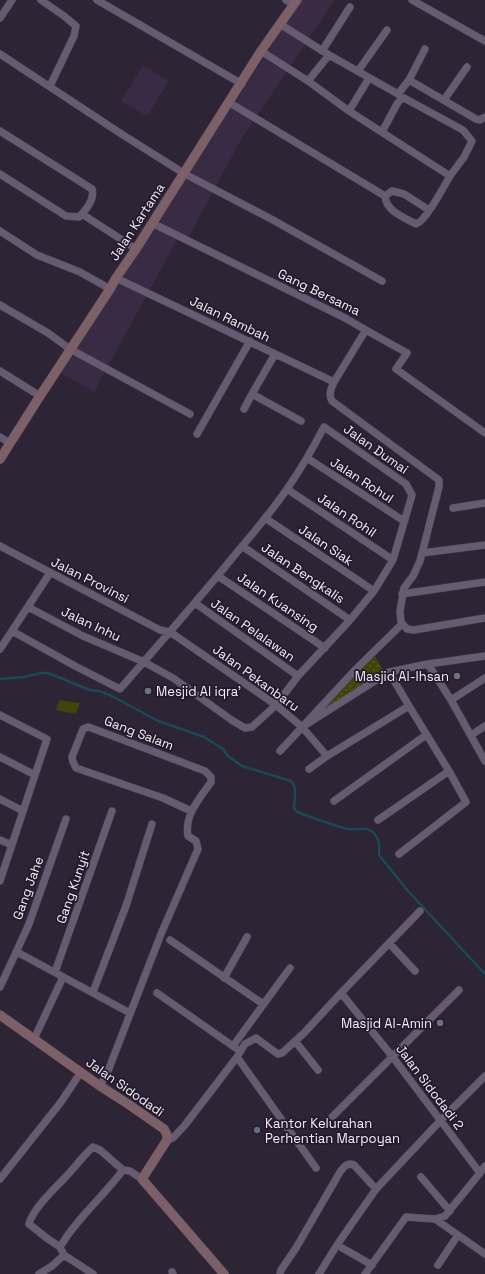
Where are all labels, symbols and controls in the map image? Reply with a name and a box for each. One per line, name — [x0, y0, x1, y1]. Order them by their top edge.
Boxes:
street label: Jalan Kartama — [106, 180, 169, 264]
street label: Gang Bersama — [275, 265, 364, 320]
street label: Jalan Rambah — [187, 292, 273, 346]
street label: Jalan Dumai — [340, 420, 412, 478]
street label: Jalan Rohul — [327, 453, 397, 507]
street label: Jalan Rohil — [314, 489, 380, 541]
street label: Jalan Siak — [295, 520, 357, 570]
street label: Jalan Bengkalis — [258, 539, 348, 607]
street label: Jalan Provinsi — [48, 553, 132, 607]
street label: Jalan Kuansing — [234, 569, 322, 635]
street label: Jalan Pelalawan — [208, 595, 298, 665]
street label: Jalan Inhu — [58, 603, 124, 645]
street label: Jalan Pekanbaru — [209, 641, 303, 715]
place label: Masjid Al-Ihsan — [355, 668, 449, 685]
marker: Masjid Al-Ihsan — [452, 671, 462, 681]
place label: Mesjid Al iqra' — [156, 683, 241, 700]
marker: Mesjid Al iqra' — [143, 686, 153, 696]
street label: Gang Salam — [102, 712, 176, 754]
street label: Gang Kunyit — [53, 848, 93, 926]
street label: Gang Jahe — [9, 854, 47, 922]
place label: Masjid Al-Amin — [341, 1015, 432, 1032]
marker: Masjid Al-Amin — [435, 1018, 445, 1028]
street label: Jalan Sidodadi 2 — [392, 1041, 468, 1133]
street label: Jalan Sidodadi — [83, 1054, 167, 1120]
place label: Kantor Kelurahan Perhentian Marpoyan — [265, 1115, 400, 1147]
marker: Kantor Kelurahan Perhentian Marpoyan — [252, 1125, 262, 1135]

